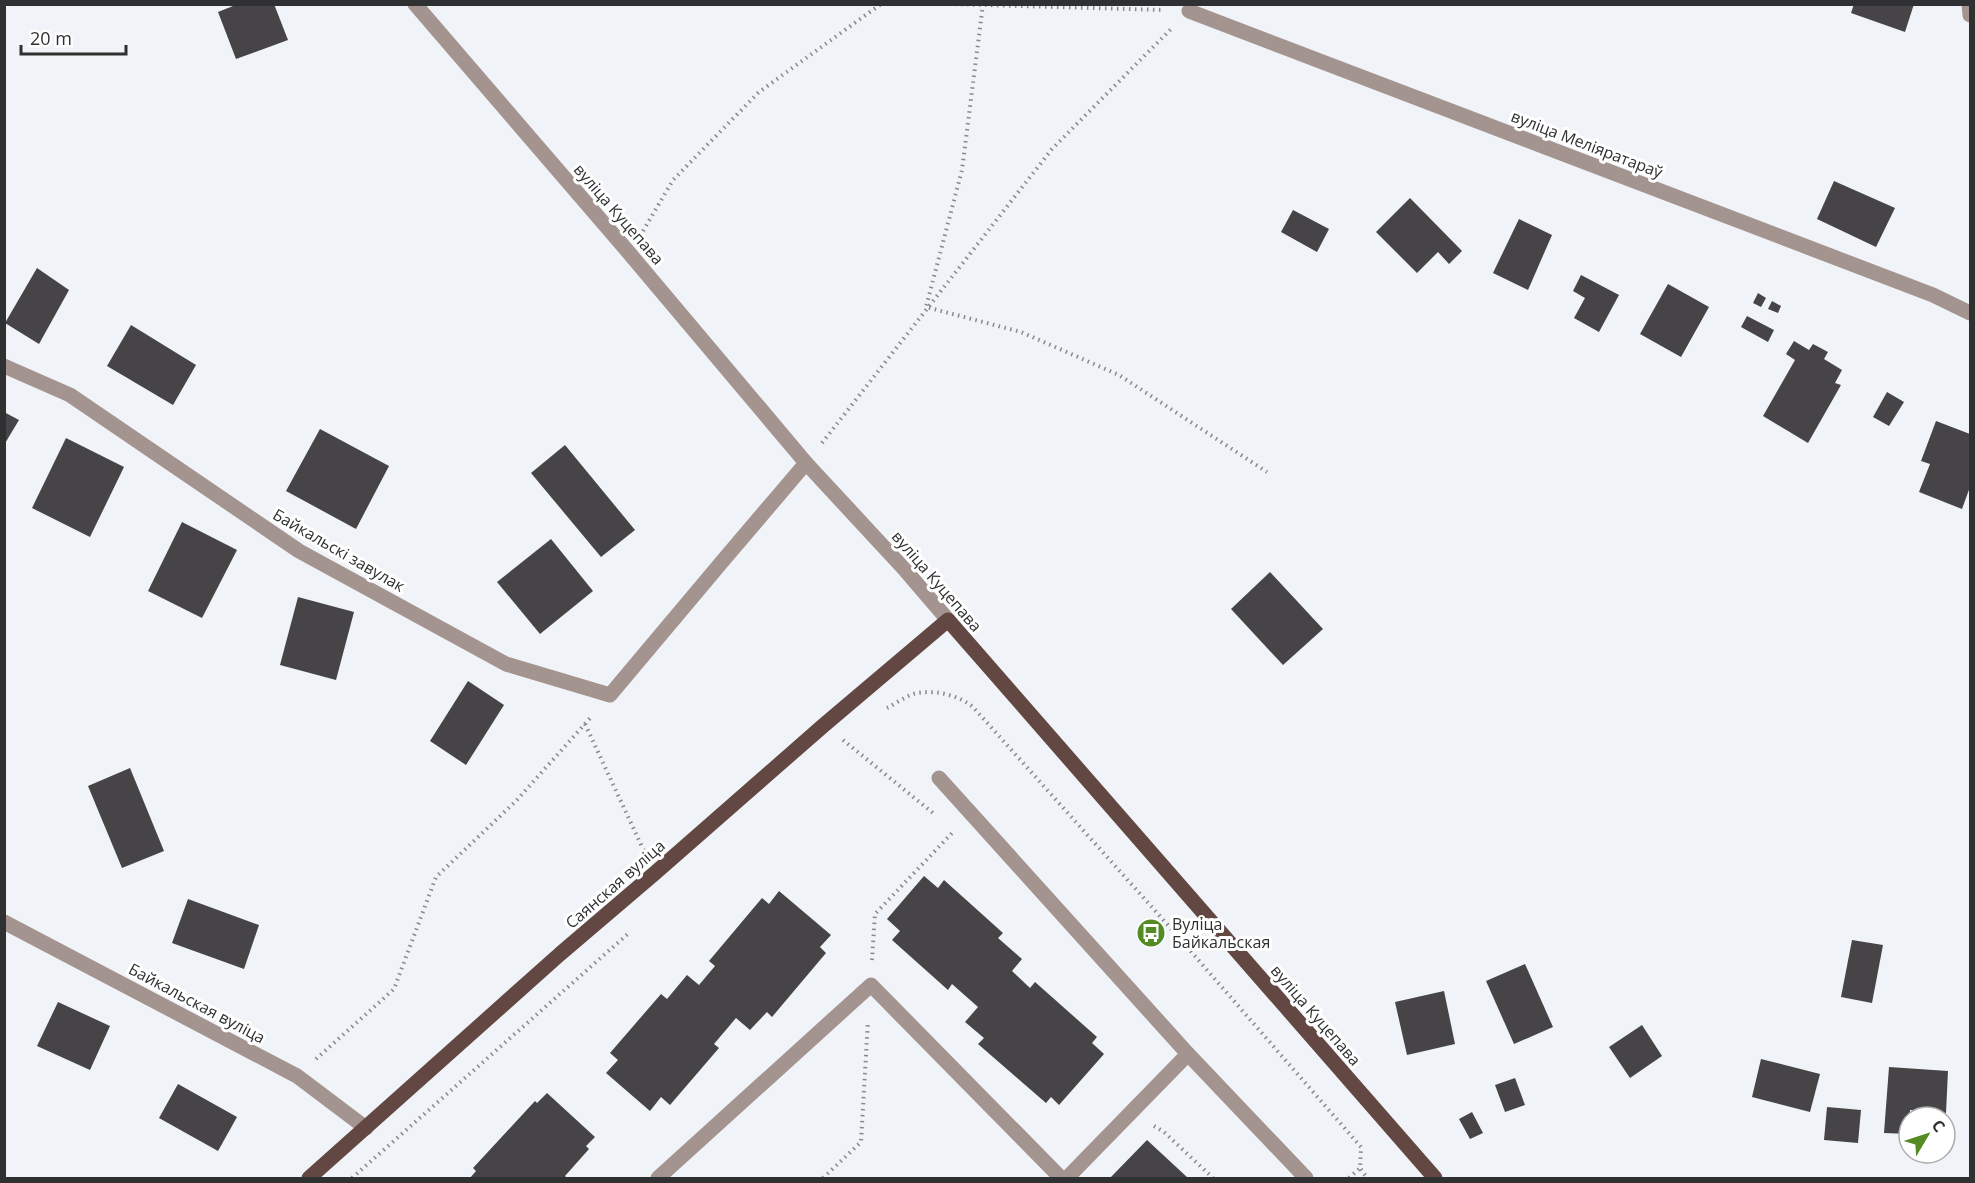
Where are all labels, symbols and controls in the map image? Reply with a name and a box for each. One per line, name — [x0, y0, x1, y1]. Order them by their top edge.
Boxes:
scale bar — [21, 18, 126, 56]
text: 20 m — [30, 26, 72, 50]
street label: вуліца Меліяратараў — [1508, 105, 1667, 183]
street label: вуліца Куцепава — [569, 159, 669, 269]
street label: Байкальскі завулак — [269, 503, 410, 597]
street label: вуліца Куцепава — [887, 526, 987, 636]
street label: Саянская вуліца — [561, 835, 669, 933]
place label: Вуліца Байкальская — [1172, 913, 1270, 953]
bus stop icon: Вуліца Байкальская — [1135, 917, 1167, 949]
street label: Байкальская вуліца — [125, 958, 269, 1048]
street label: вуліца Куцепава — [1266, 960, 1366, 1070]
north arrow — [1897, 1105, 1957, 1165]
text: С — [1927, 1115, 1950, 1136]

